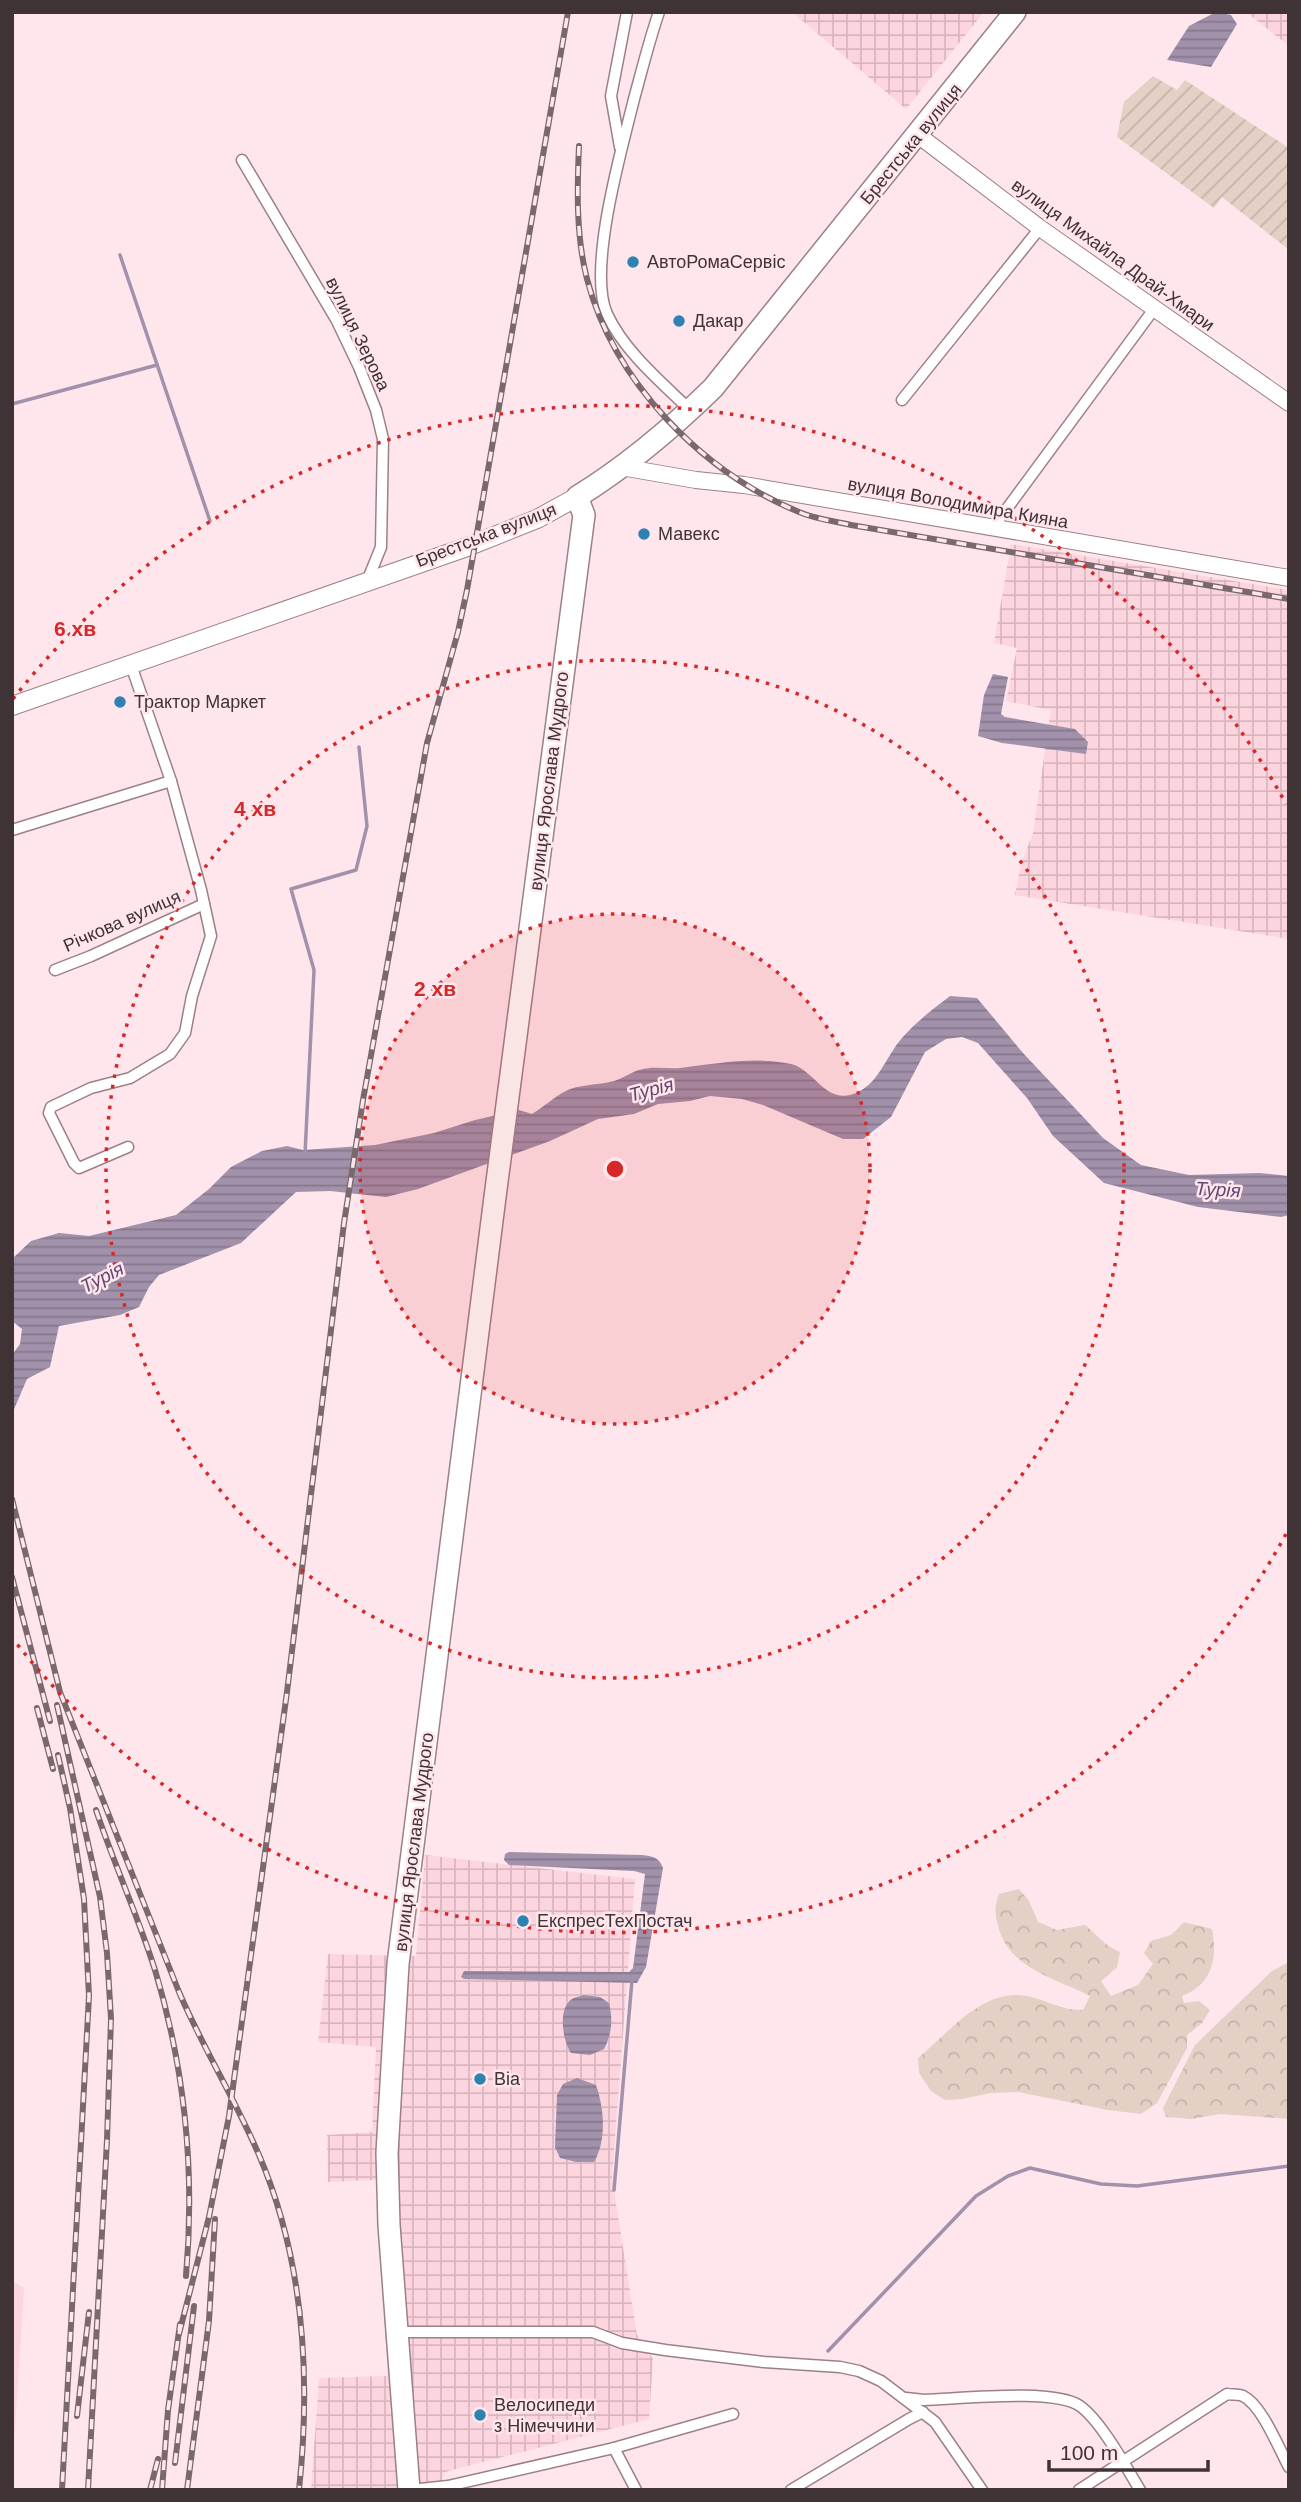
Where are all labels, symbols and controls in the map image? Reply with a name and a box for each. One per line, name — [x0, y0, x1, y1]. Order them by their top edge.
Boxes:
street label: Брестська вулиця — [856, 80, 966, 208]
street label: вулиця Михайла Драй-Хмари — [1008, 175, 1218, 335]
place label: АвтоРомаСервіс — [647, 252, 785, 272]
marker: АвтоРомаСервіс — [625, 254, 641, 270]
street label: вулиця Зерова — [322, 274, 395, 395]
place label: Дакар — [693, 311, 744, 331]
marker: Дакар — [671, 313, 687, 329]
street label: вулиця Володимира Кияна — [846, 474, 1071, 532]
street label: Брестська вулиця — [413, 499, 559, 571]
place label: Мавекс — [658, 524, 720, 544]
marker: Мавекс — [636, 526, 652, 542]
text: 6 хв — [54, 617, 96, 640]
street label: вулиця Ярослава Мудрого — [526, 670, 572, 892]
place label: Трактор Маркет — [134, 692, 266, 712]
marker: Трактор Маркет — [112, 694, 128, 710]
text: 4 хв — [234, 797, 276, 820]
street label: Річкова вулиця — [60, 886, 184, 956]
text: 2 хв — [414, 977, 456, 1000]
water label: Турія — [626, 1073, 676, 1106]
centre of rings — [603, 1157, 627, 1181]
water label: Турія — [1195, 1178, 1241, 1201]
water label: Турія — [77, 1258, 127, 1297]
street label: вулиця Ярослава Мудрого — [391, 1731, 437, 1953]
place label: ЕкспресТехПостач — [537, 1911, 692, 1931]
marker: ЕкспресТехПостач — [515, 1913, 531, 1929]
place label: Віа — [494, 2069, 521, 2089]
marker: Віа — [472, 2071, 488, 2087]
place label: Велосипеди з Німеччини — [494, 2395, 595, 2436]
marker: Велосипеди з Німеччини — [472, 2407, 488, 2423]
scale bar — [1049, 2428, 1208, 2472]
text: 100 m — [1060, 2441, 1118, 2464]

